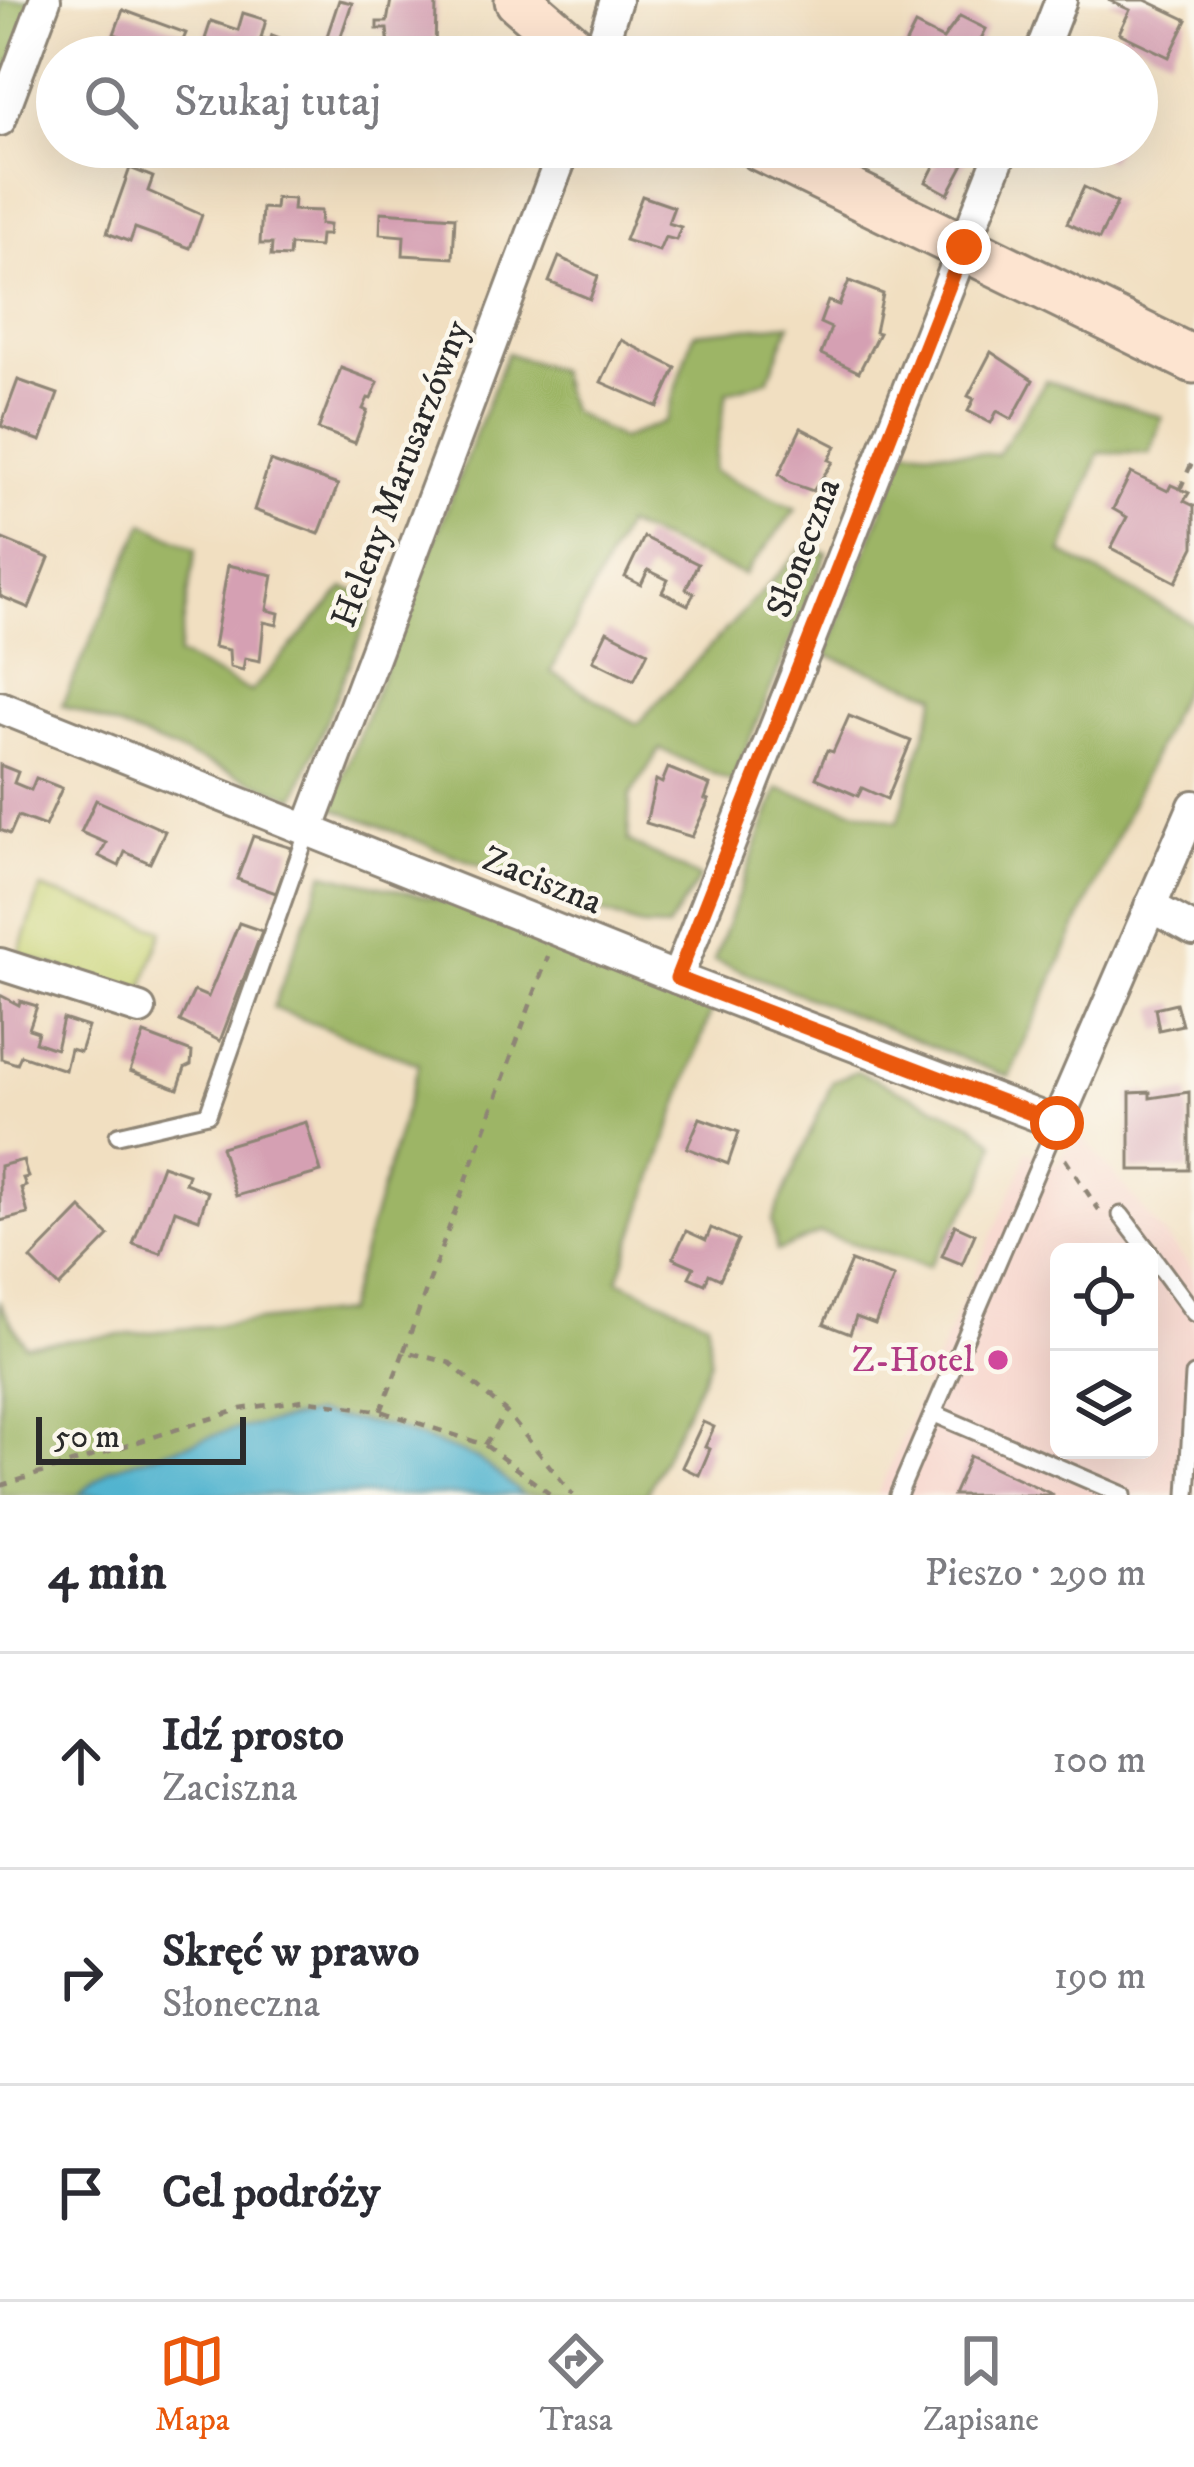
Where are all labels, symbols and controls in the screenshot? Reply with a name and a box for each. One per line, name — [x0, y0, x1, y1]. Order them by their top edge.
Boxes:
search box — [36, 36, 1158, 168]
icon: search — [78, 69, 144, 135]
text: Szukaj tutaj — [174, 74, 381, 130]
route end — [937, 220, 991, 274]
street label: Heleny Marusarzówny — [322, 313, 481, 634]
street label: Słoneczna — [757, 471, 851, 624]
street label: Zaciszna — [476, 837, 609, 926]
route start — [1030, 1096, 1084, 1150]
map controls — [1050, 1243, 1158, 1459]
button: locate — [1050, 1243, 1158, 1351]
place label: Z-Hotel — [852, 1338, 974, 1383]
marker: Z-Hotel — [985, 1347, 1011, 1373]
button: layers — [1050, 1351, 1158, 1459]
scale bar — [36, 1411, 246, 1464]
text: 50 m — [54, 1417, 120, 1458]
text: 4 min — [48, 1541, 166, 1605]
text: Pieszo · 290 m — [925, 1549, 1146, 1598]
text: Idź prosto — [162, 1708, 344, 1764]
icon: ahead — [48, 1728, 114, 1794]
text: 100 m — [1052, 1736, 1146, 1785]
text: Zaciszna — [162, 1764, 297, 1813]
text: Skręć w prawo — [162, 1924, 419, 1980]
icon: right — [48, 1944, 114, 2010]
text: 190 m — [1054, 1952, 1146, 2001]
text: Słoneczna — [162, 1980, 320, 2029]
icon: arrive — [48, 2160, 114, 2226]
text: Cel podróży — [162, 2165, 380, 2221]
tab: Mapa — [155, 2328, 230, 2441]
tab: Trasa — [540, 2328, 613, 2441]
tab: Zapisane — [923, 2328, 1039, 2441]

